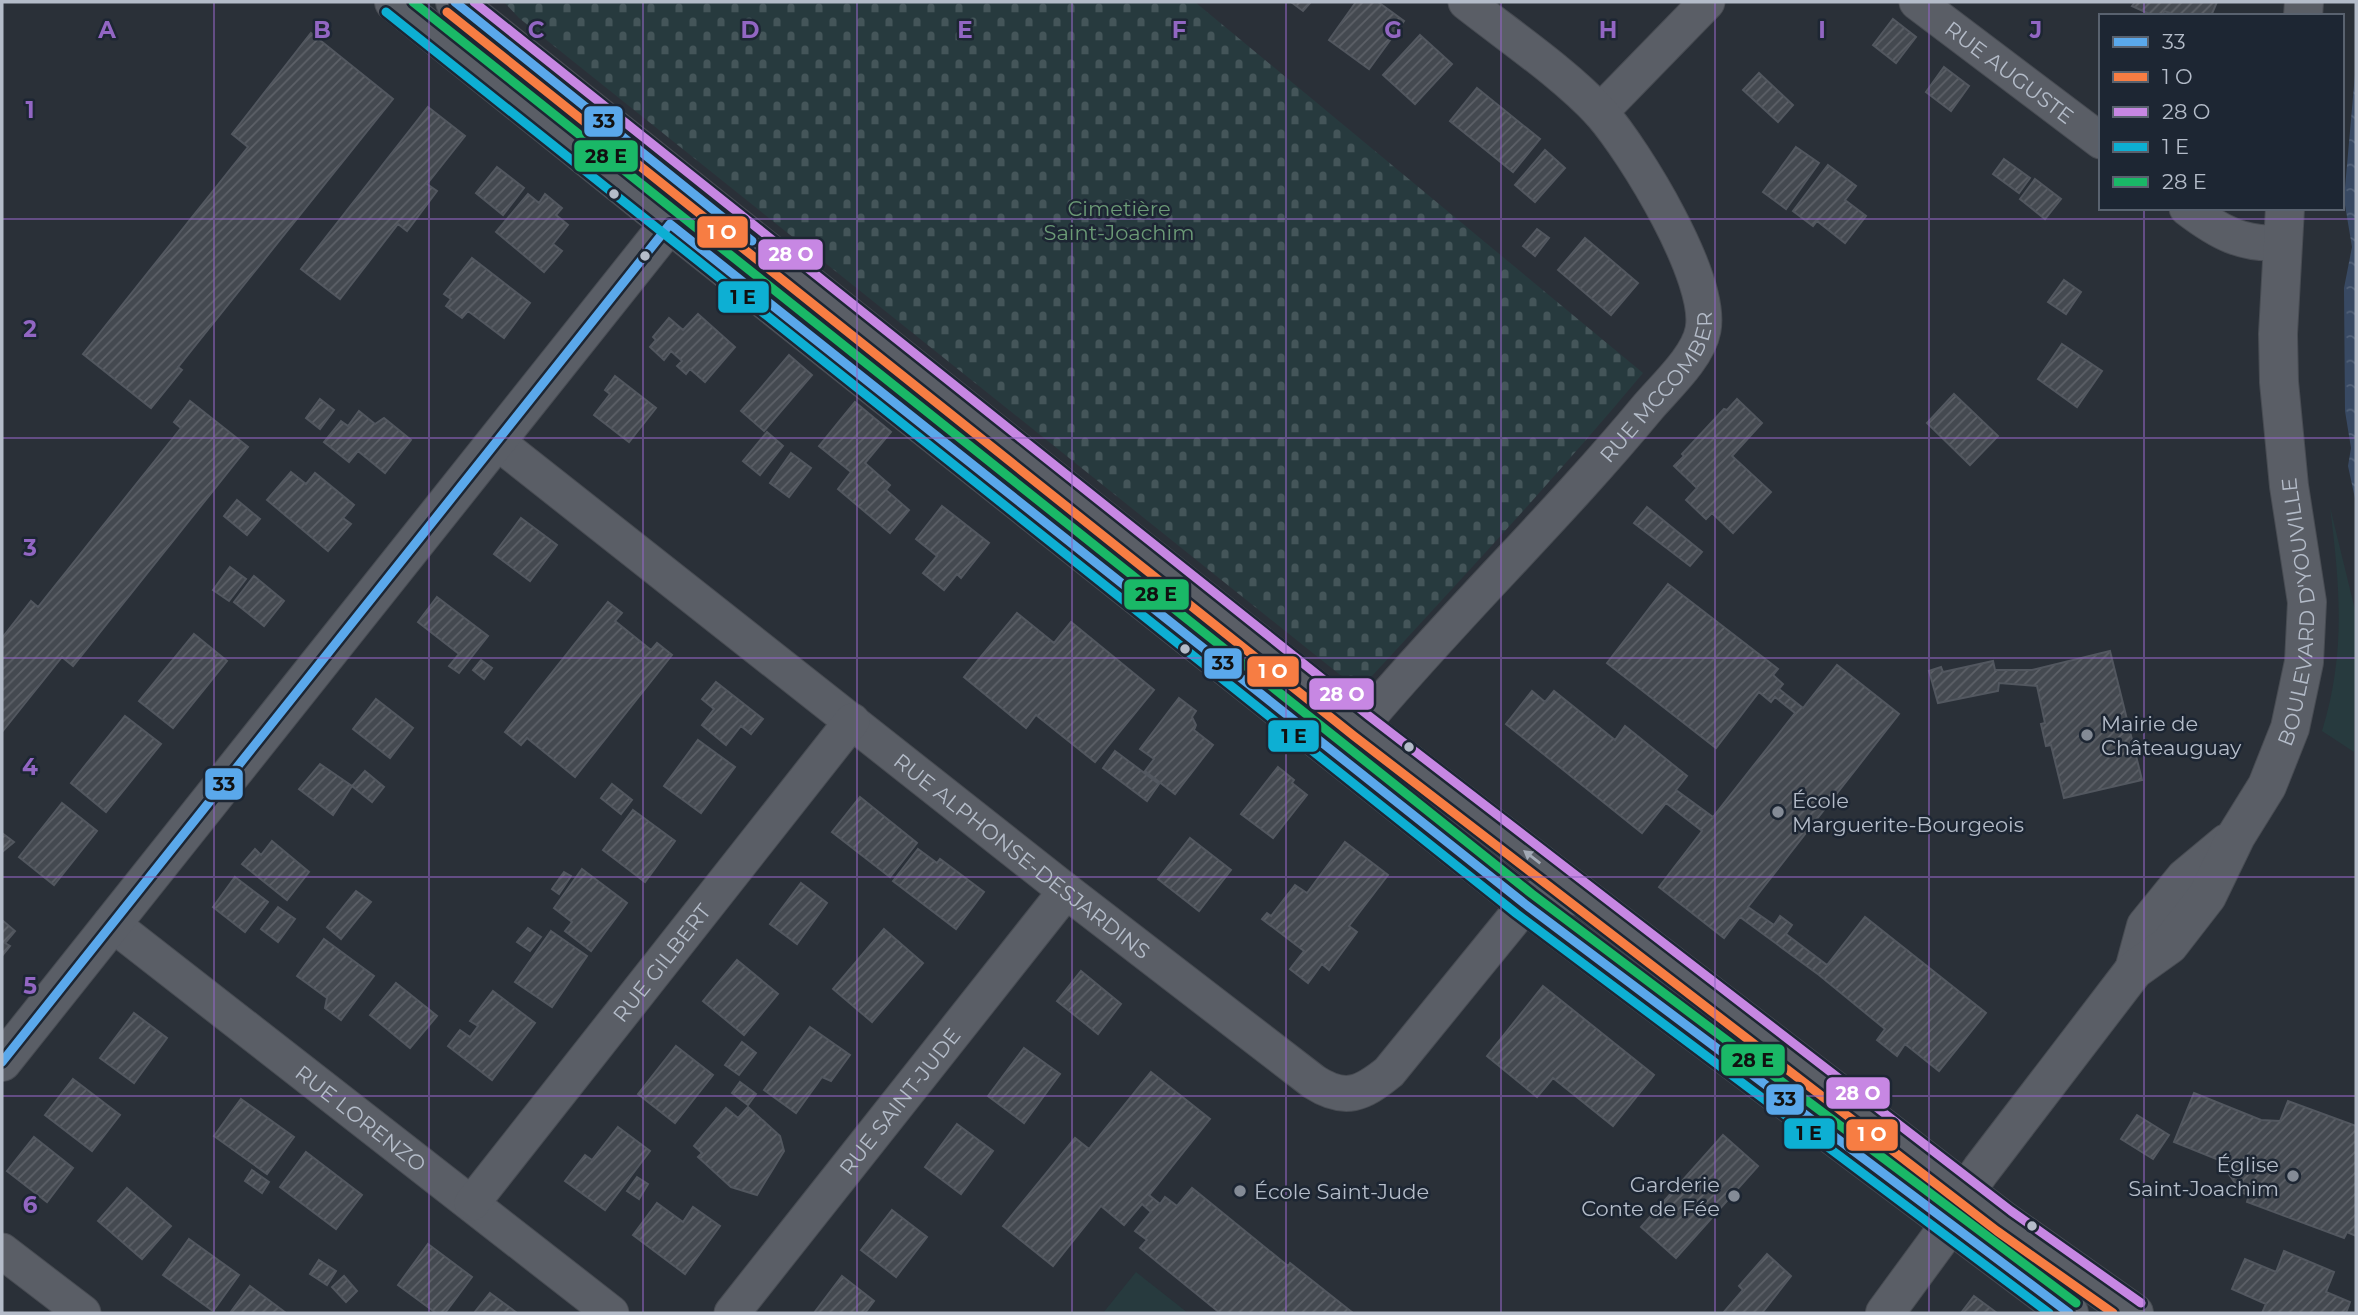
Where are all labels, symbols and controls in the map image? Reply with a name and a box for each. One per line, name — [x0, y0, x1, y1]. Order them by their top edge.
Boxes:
legend — [2099, 14, 2344, 210]
street label: RUE AUGUSTE — [1940, 15, 2079, 128]
text: A — [97, 16, 116, 44]
text: B — [313, 16, 331, 44]
text: C — [528, 16, 545, 44]
text: D — [741, 16, 760, 44]
text: E — [957, 16, 973, 44]
text: F — [1172, 16, 1187, 44]
text: G — [1384, 16, 1402, 44]
text: H — [1599, 16, 1617, 44]
text: I — [1818, 16, 1826, 44]
text: J — [2029, 16, 2042, 44]
text: 33 — [2162, 29, 2186, 54]
text: 1 O — [2162, 64, 2193, 89]
text: 1 — [25, 96, 35, 124]
text: 28 O — [2162, 99, 2210, 124]
line badge: 33 — [583, 105, 624, 138]
text: 33 — [592, 110, 615, 133]
text: 1 E — [2162, 134, 2189, 159]
line badge: 28 E — [573, 139, 639, 173]
text: 28 E — [585, 145, 627, 168]
text: 28 E — [2162, 169, 2207, 194]
unlabelled marker — [607, 187, 621, 201]
park label: Cimetière Saint-Joachim — [1044, 196, 1194, 245]
line badge: 1 O — [696, 215, 749, 249]
text: 1 O — [708, 221, 736, 244]
line badge: 28 O — [757, 238, 824, 271]
text: 28 O — [768, 243, 814, 266]
unlabelled marker — [638, 249, 652, 263]
line badge: 1 E — [717, 280, 770, 314]
text: 1 E — [730, 286, 756, 309]
street label: RUE MCCOMBER — [1594, 311, 1716, 467]
text: 2 — [23, 315, 37, 343]
street label: BOULEVARD D'YOUVILLE — [2272, 477, 2320, 749]
text: 3 — [22, 534, 37, 562]
line badge: 28 E — [1123, 578, 1190, 611]
text: 28 E — [1135, 583, 1177, 606]
unlabelled marker — [1178, 642, 1192, 656]
line badge: 33 — [1203, 647, 1243, 680]
text: 33 — [1211, 652, 1234, 675]
line badge: 1 O — [1246, 655, 1300, 688]
text: 1 O — [1259, 660, 1287, 683]
line badge: 28 O — [1308, 677, 1375, 711]
text: 28 O — [1319, 683, 1365, 706]
place label: Mairie de Châteauguay — [2101, 711, 2242, 760]
line badge: 1 E — [1267, 719, 1320, 753]
text: 1 E — [1281, 725, 1307, 748]
marker: Mairie de Châteauguay — [2079, 727, 2095, 743]
unlabelled marker — [1402, 740, 1416, 754]
street label: RUE ALPHONSE-DESJARDINS — [889, 748, 1155, 964]
text: 4 — [22, 753, 38, 781]
line badge: 33 — [204, 767, 244, 801]
text: 33 — [212, 773, 235, 796]
place label: École Marguerite-Bourgeois — [1792, 788, 2024, 837]
marker: École Marguerite-Bourgeois — [1770, 804, 1786, 820]
one-way arrow — [1523, 850, 1541, 865]
street label: RUE GILBERT — [607, 899, 716, 1027]
text: 5 — [23, 972, 37, 1000]
street label: RUE SAINT-JUDE — [834, 1023, 965, 1180]
line badge: 28 E — [1720, 1043, 1786, 1077]
text: 28 E — [1732, 1049, 1774, 1072]
street label: RUE LORENZO — [291, 1059, 431, 1177]
line badge: 28 O — [1825, 1076, 1891, 1110]
text: 28 O — [1835, 1082, 1881, 1105]
line badge: 33 — [1765, 1083, 1805, 1116]
text: 33 — [1773, 1088, 1796, 1111]
line badge: 1 E — [1783, 1117, 1836, 1150]
line badge: 1 O — [1845, 1118, 1899, 1152]
text: 1 E — [1796, 1122, 1822, 1145]
text: 1 O — [1858, 1123, 1886, 1146]
place label: Église Saint-Joachim — [2128, 1152, 2279, 1201]
marker: Église Saint-Joachim — [2285, 1168, 2301, 1184]
place label: Garderie Conte de Fée — [1581, 1172, 1720, 1221]
place label: École Saint-Jude — [1254, 1179, 1429, 1204]
marker: École Saint-Jude — [1232, 1183, 1248, 1199]
marker: Garderie Conte de Fée — [1726, 1188, 1742, 1204]
text: 6 — [23, 1191, 38, 1219]
unlabelled marker — [2025, 1219, 2039, 1233]

